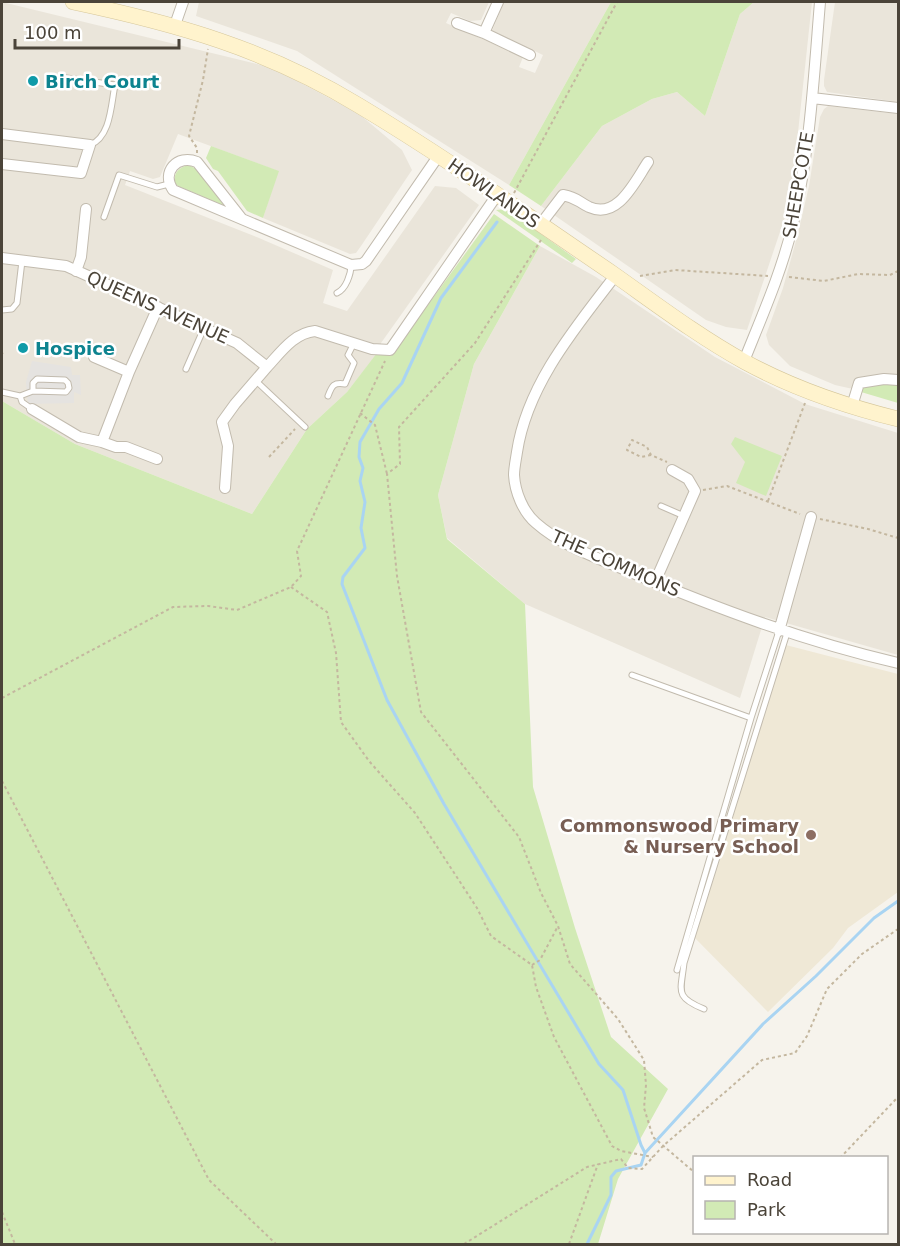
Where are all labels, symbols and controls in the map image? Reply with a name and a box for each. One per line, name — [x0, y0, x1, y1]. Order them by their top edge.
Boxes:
scale bar — [15, 12, 178, 50]
text: 100 m — [24, 22, 82, 43]
place label: Birch Court — [45, 71, 160, 92]
marker: Birch Court — [26, 74, 40, 88]
street label: SHEEPCOTE — [778, 130, 818, 240]
street label: HOWLANDS — [444, 154, 544, 232]
street label: QUEENS AVENUE — [84, 266, 232, 348]
place label: Hospice — [35, 338, 115, 359]
marker: Hospice — [16, 341, 30, 355]
street label: THE COMMONS — [548, 525, 684, 601]
place label: Commonswood Primary & Nursery School — [560, 815, 799, 857]
marker: Commonswood Primary & Nursery School — [804, 828, 818, 842]
legend — [693, 1156, 888, 1234]
text: Road — [747, 1169, 792, 1190]
text: Park — [747, 1199, 786, 1220]

